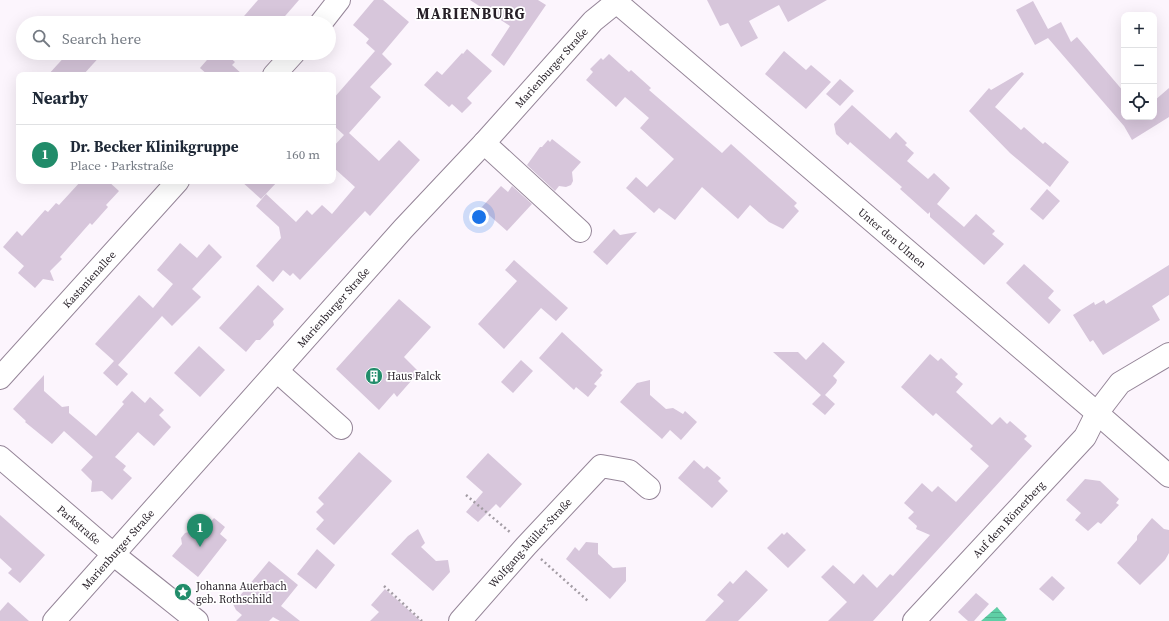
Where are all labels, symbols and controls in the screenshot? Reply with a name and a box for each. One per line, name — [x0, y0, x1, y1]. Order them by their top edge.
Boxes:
district label: MARIENBURG — [416, 3, 526, 24]
map controls — [1121, 12, 1157, 120]
button: + — [1121, 12, 1157, 48]
search box — [16, 16, 336, 60]
street label: Marienburger Straße — [512, 24, 591, 111]
icon: search — [30, 27, 52, 49]
text: Search here — [62, 28, 141, 49]
button: − — [1121, 48, 1157, 84]
button: locate — [1121, 84, 1157, 120]
text: Nearby — [32, 86, 88, 110]
text: Dr. Becker Klinikgruppe — [70, 136, 239, 157]
text: 1 — [41, 146, 49, 163]
text: 160 m — [286, 146, 320, 163]
text: Place · Parkstraße — [70, 157, 174, 174]
street label: Unter den Ulmen — [855, 204, 930, 272]
your location — [469, 207, 489, 227]
street label: Kastanienallee — [59, 247, 119, 311]
street label: Marienburger Straße — [294, 264, 373, 351]
building icon: Haus Falck — [364, 366, 384, 386]
place label: Haus Falck — [387, 369, 442, 384]
street label: Auf dem Römerberg — [969, 477, 1048, 561]
street label: Wolfgang-Müller-Straße — [485, 494, 575, 591]
street label: Parkstraße — [54, 502, 104, 548]
street label: Marienburger Straße — [78, 506, 158, 593]
pin: 1 — [187, 514, 213, 547]
place label: Johanna Auerbach geb. Rothschild — [195, 579, 287, 607]
place icon: Johanna Auerbach geb. Rothschild — [173, 582, 193, 602]

